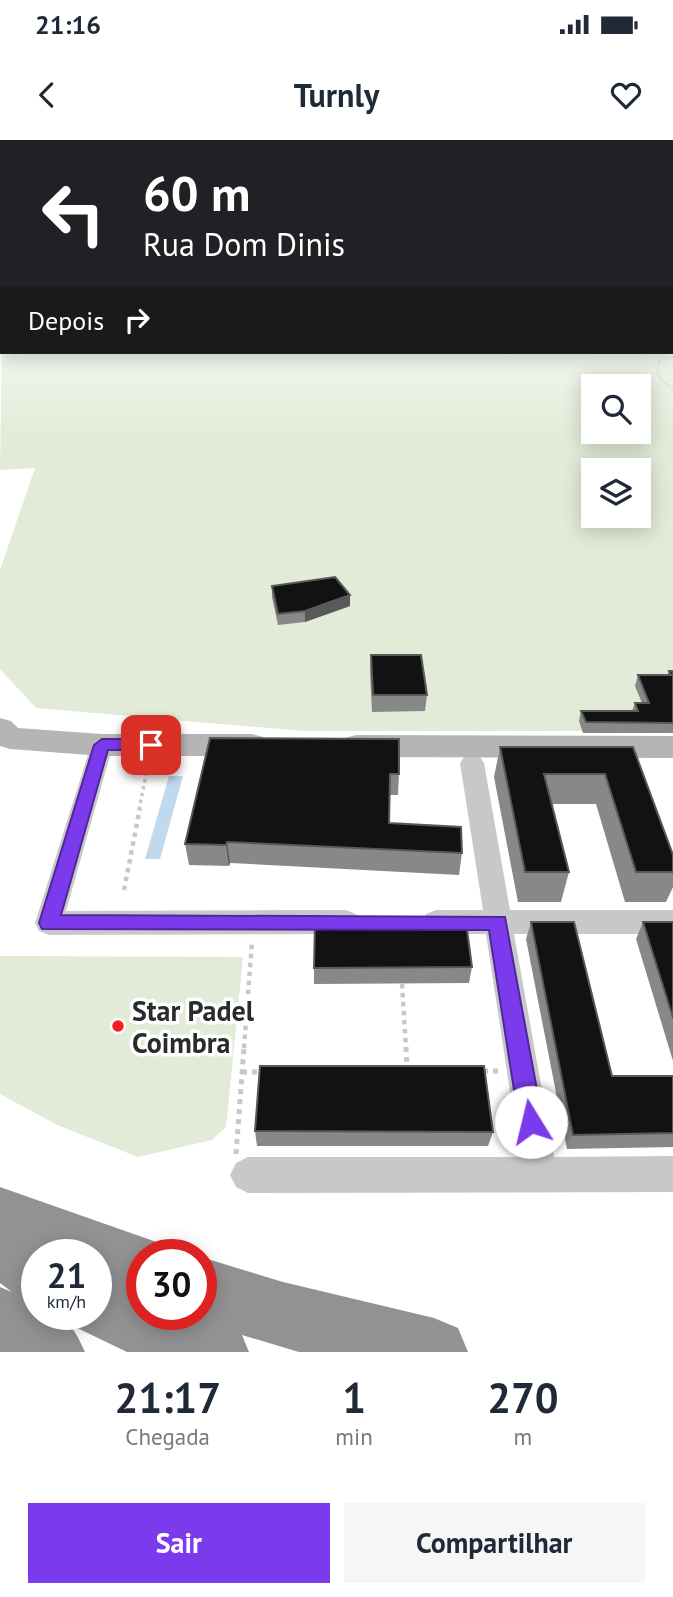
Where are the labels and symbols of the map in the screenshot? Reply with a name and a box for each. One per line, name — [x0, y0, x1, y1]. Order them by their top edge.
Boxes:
pin — [121, 715, 181, 775]
place label: Star Padel Coimbra — [132, 992, 255, 1061]
marker: Star Padel Coimbra — [110, 1018, 126, 1034]
position arrow — [494, 1085, 568, 1159]
speed limit sign: 30 — [126, 1239, 217, 1330]

